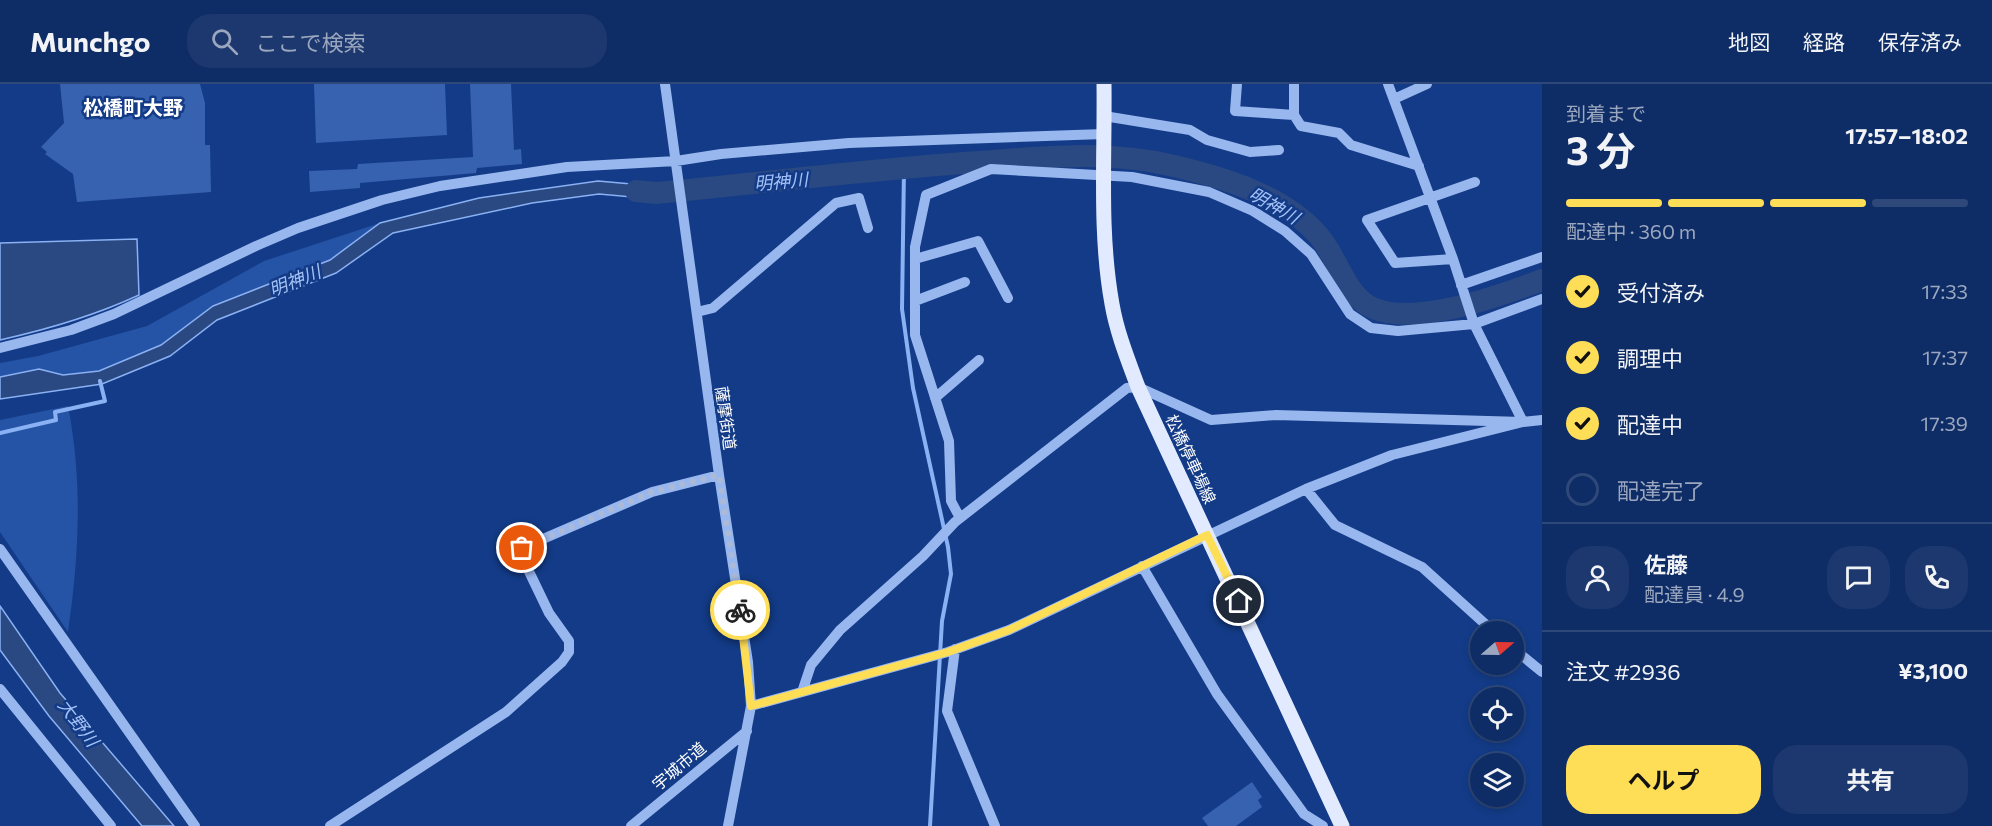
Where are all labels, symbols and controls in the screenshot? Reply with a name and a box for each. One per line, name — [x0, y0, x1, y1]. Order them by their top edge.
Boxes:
search box — [187, 14, 607, 68]
text: Munchgo — [30, 24, 151, 58]
icon: search — [208, 25, 241, 58]
text: ここで検索 — [256, 29, 366, 56]
text: 地図 — [1728, 29, 1770, 54]
text: 経路 — [1803, 29, 1845, 54]
text: 保存済み — [1878, 29, 1962, 54]
district label: 松橋町大野 — [83, 95, 183, 119]
text: 到着まで — [1566, 101, 1646, 125]
text: 17:57–18:02 — [1845, 122, 1968, 149]
text: 3 分 — [1566, 125, 1635, 173]
water label: 明神川 — [753, 168, 811, 194]
water label: 明神川 — [1246, 182, 1305, 229]
text: 配達中 · 360 m — [1566, 219, 1696, 243]
water label: 明神川 — [265, 259, 326, 300]
icon: check — [1566, 275, 1599, 308]
text: 受付済み — [1617, 279, 1705, 306]
text: 17:33 — [1921, 279, 1968, 303]
icon: check — [1566, 341, 1599, 374]
text: 調理中 — [1617, 345, 1683, 372]
text: 17:37 — [1922, 345, 1968, 369]
street label: 薩摩街道 — [713, 385, 740, 451]
icon: check — [1566, 407, 1599, 440]
street label: 松橋停車場線 — [1163, 411, 1220, 506]
text: 配達中 — [1617, 411, 1683, 438]
text: 17:39 — [1921, 411, 1968, 435]
text: 配達完了 — [1617, 477, 1705, 504]
pin — [496, 522, 547, 573]
icon: bag — [505, 531, 538, 564]
button: person — [1566, 546, 1629, 609]
button: chat — [1827, 546, 1890, 609]
button: phone — [1905, 546, 1968, 609]
text: 佐藤 — [1644, 551, 1688, 578]
pin — [1213, 575, 1264, 626]
courier — [710, 580, 770, 640]
text: 配達員 · 4.9 — [1644, 582, 1745, 606]
icon: home — [1222, 584, 1255, 617]
icon: bike — [724, 594, 757, 627]
north arrow — [1470, 621, 1524, 675]
map controls — [1470, 621, 1524, 807]
text: ¥3,100 — [1898, 657, 1968, 684]
text: 注文 #2936 — [1566, 658, 1681, 685]
button: locate — [1470, 687, 1524, 741]
water label: 大野川 — [54, 694, 105, 752]
street label: 宇城市道 — [648, 738, 709, 793]
button: ヘルプ — [1566, 745, 1761, 814]
button: 共有 — [1773, 745, 1968, 814]
button: layers — [1470, 753, 1524, 807]

